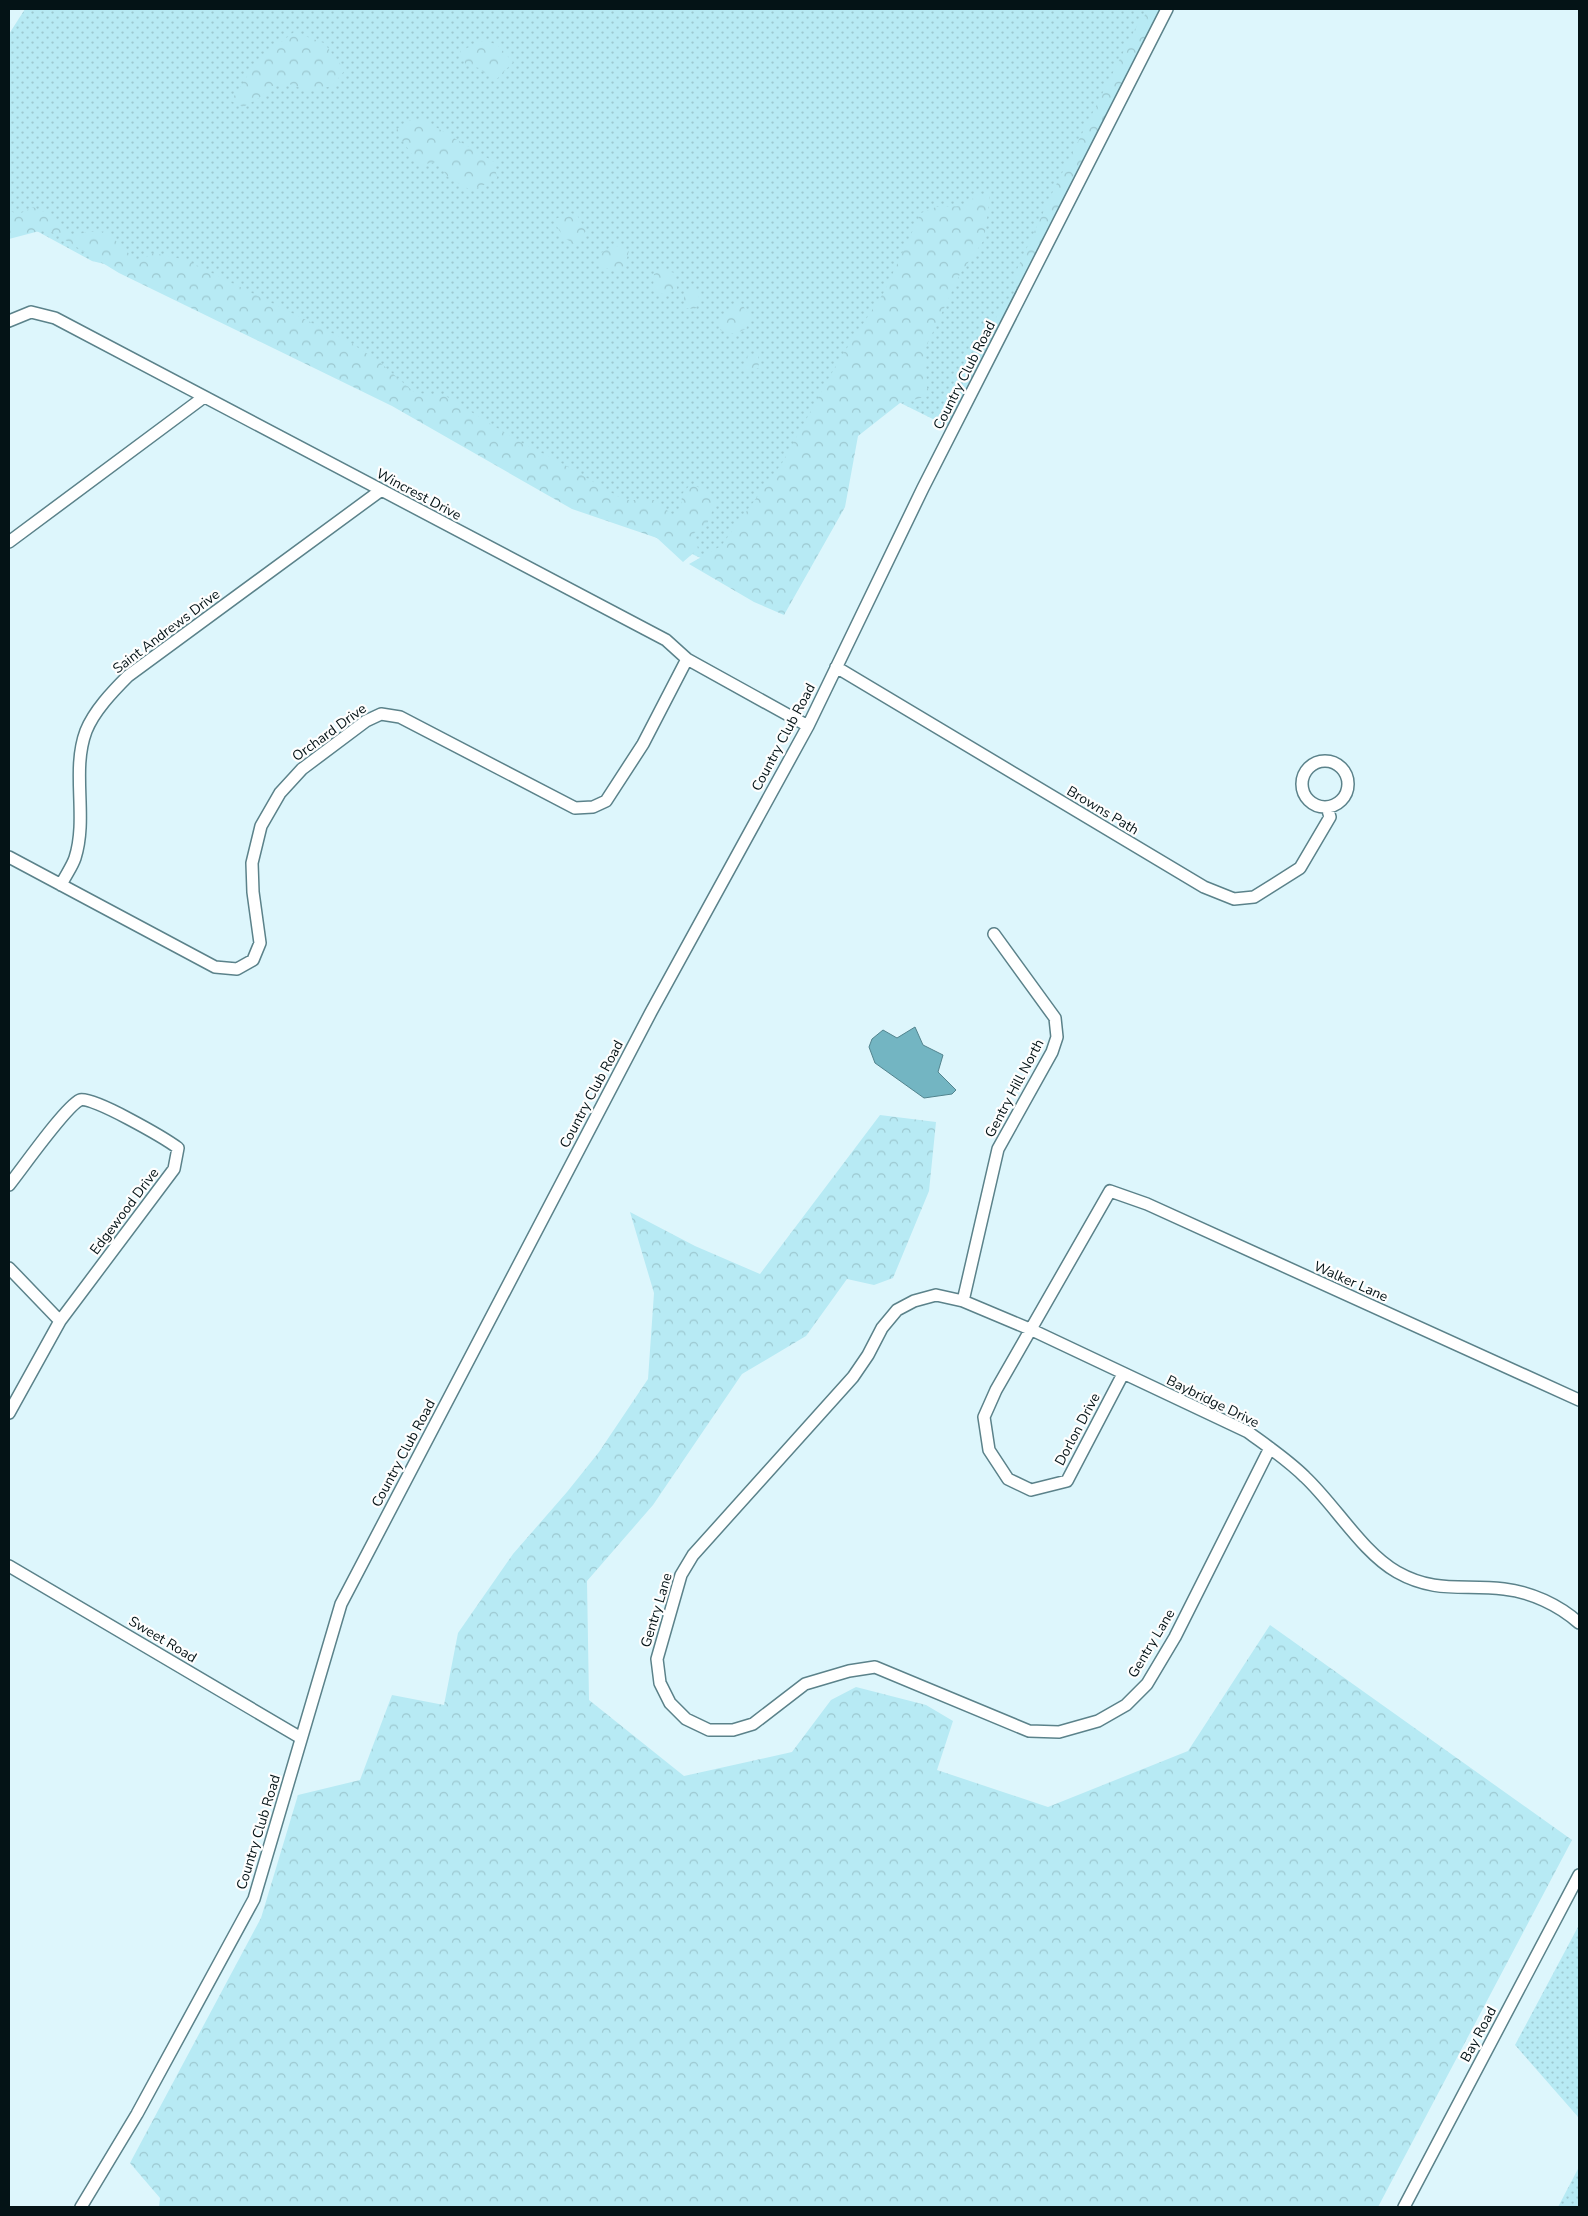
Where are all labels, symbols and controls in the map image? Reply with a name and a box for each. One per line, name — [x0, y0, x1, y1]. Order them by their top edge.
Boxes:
street label: Country Club Road — [929, 318, 1000, 433]
street label: Wincrest Drive — [373, 464, 465, 525]
street label: Saint Andrews Drive — [109, 585, 224, 678]
street label: Country Club Road — [747, 680, 820, 794]
street label: Orchard Drive — [288, 699, 370, 766]
street label: Browns Path — [1063, 781, 1142, 839]
street label: Gentry Hill North — [981, 1036, 1048, 1141]
street label: Country Club Road — [555, 1037, 628, 1151]
street label: Edgewood Drive — [86, 1164, 163, 1259]
street label: Walker Lane — [1311, 1257, 1391, 1306]
street label: Baybridge Drive — [1163, 1371, 1262, 1432]
street label: Dorlon Drive — [1050, 1390, 1105, 1469]
street label: Country Club Road — [367, 1396, 440, 1510]
street label: Gentry Lane — [636, 1570, 677, 1650]
street label: Gentry Lane — [1123, 1605, 1179, 1681]
street label: Sweet Road — [125, 1612, 200, 1667]
street label: Country Club Road — [232, 1772, 285, 1892]
street label: Bay Road — [1456, 2003, 1501, 2065]

